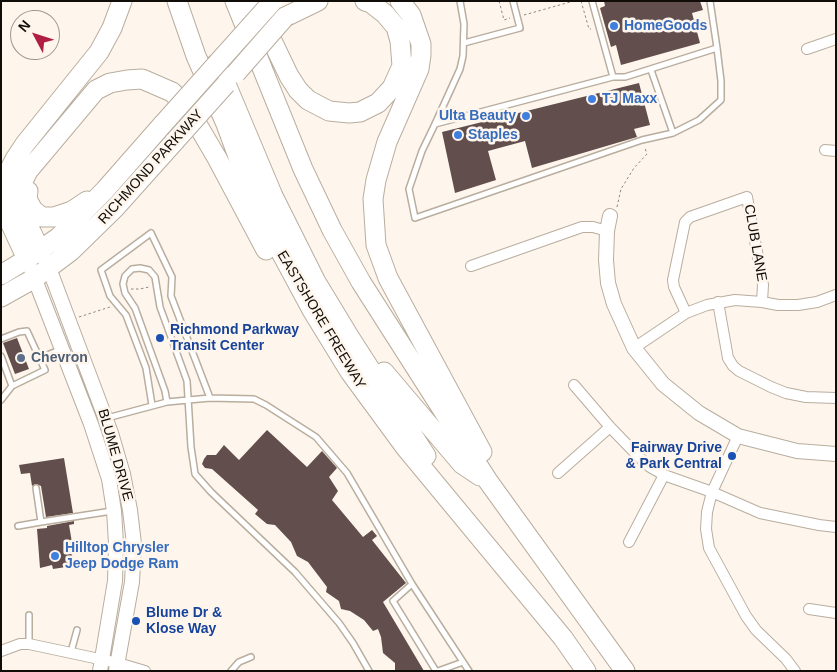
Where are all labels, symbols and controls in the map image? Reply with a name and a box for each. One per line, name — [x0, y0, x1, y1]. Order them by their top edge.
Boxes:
north arrow — [10, 10, 60, 60]
text: N — [15, 17, 34, 35]
place label: HomeGoods — [624, 18, 707, 34]
marker: HomeGoods — [608, 20, 620, 32]
place label: TJ Maxx — [602, 91, 657, 107]
marker: TJ Maxx — [586, 93, 598, 105]
street label: RICHMOND PARKWAY — [95, 106, 207, 228]
place label: Ulta Beauty — [439, 108, 516, 124]
marker: Ulta Beauty — [520, 110, 532, 122]
place label: Staples — [468, 127, 518, 143]
marker: Staples — [452, 129, 464, 141]
street label: CLUB LANE — [740, 203, 770, 283]
street label: EASTSHORE FREEWAY — [273, 248, 369, 392]
place label: Richmond Parkway Transit Center — [170, 322, 299, 354]
marker: Richmond Parkway Transit Center — [154, 332, 166, 344]
place label: Chevron — [31, 350, 88, 366]
marker: Chevron — [15, 352, 27, 364]
street label: BLUME DRIVE — [94, 407, 136, 503]
place label: Fairway Drive & Park Central — [626, 440, 722, 472]
marker: Fairway Drive & Park Central — [726, 450, 738, 462]
place label: Hilltop Chrysler Jeep Dodge Ram — [65, 540, 179, 572]
marker: Hilltop Chrysler Jeep Dodge Ram — [49, 550, 61, 562]
place label: Blume Dr & Klose Way — [146, 605, 222, 638]
marker: Blume Dr & Klose Way — [130, 615, 142, 627]

